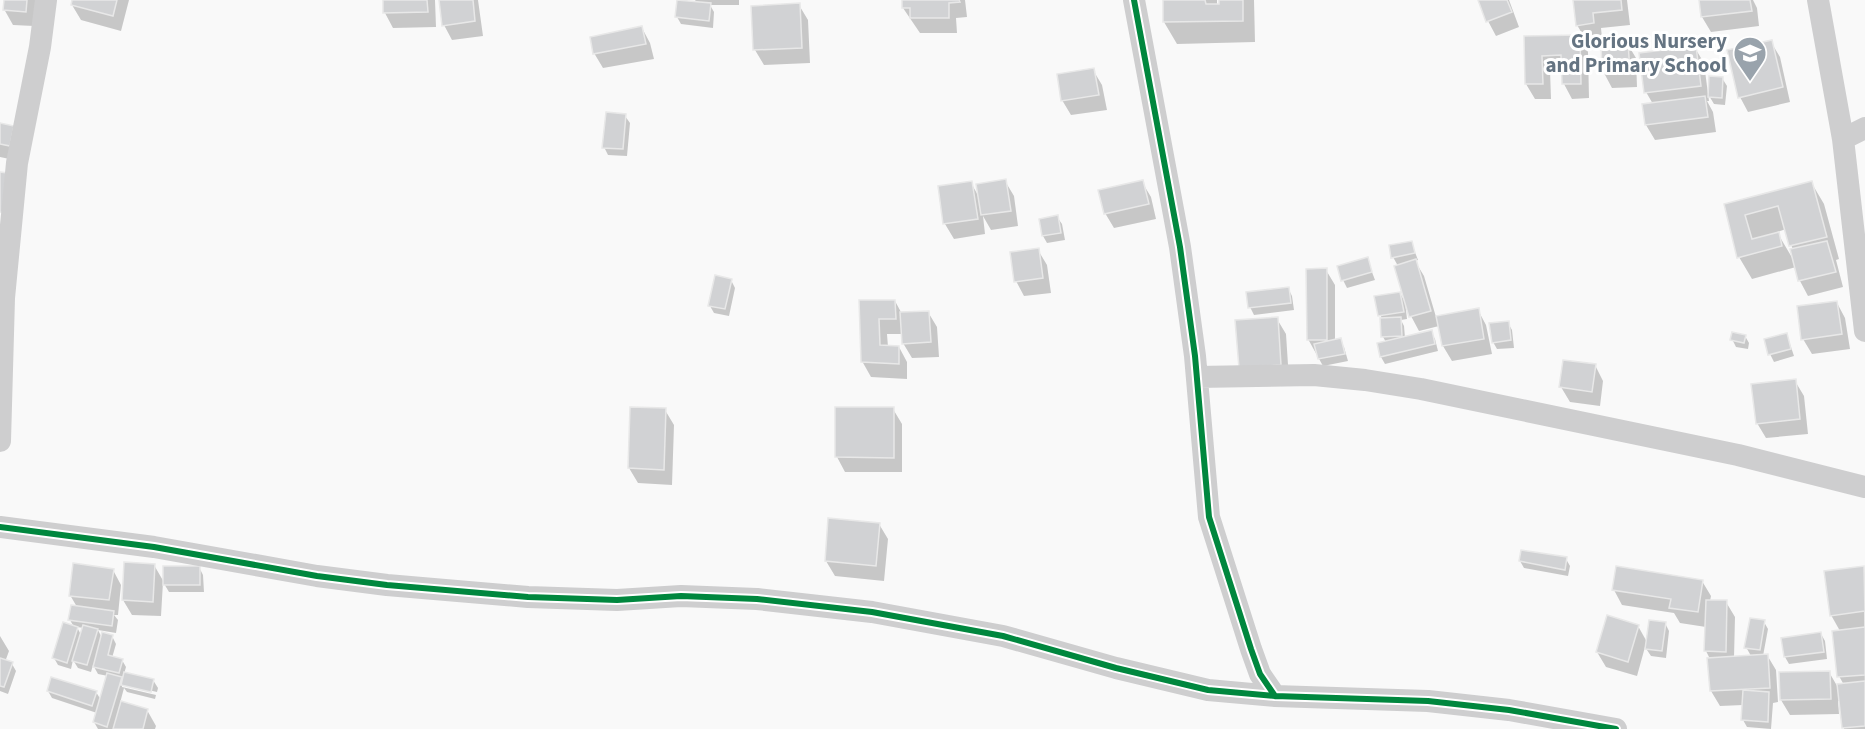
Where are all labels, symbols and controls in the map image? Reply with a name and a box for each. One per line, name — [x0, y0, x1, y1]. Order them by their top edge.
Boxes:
place label: Glorious Nursery and Primary School — [1545, 26, 1727, 80]
school or university icon: Glorious Nursery and Primary School — [1732, 35, 1768, 82]

